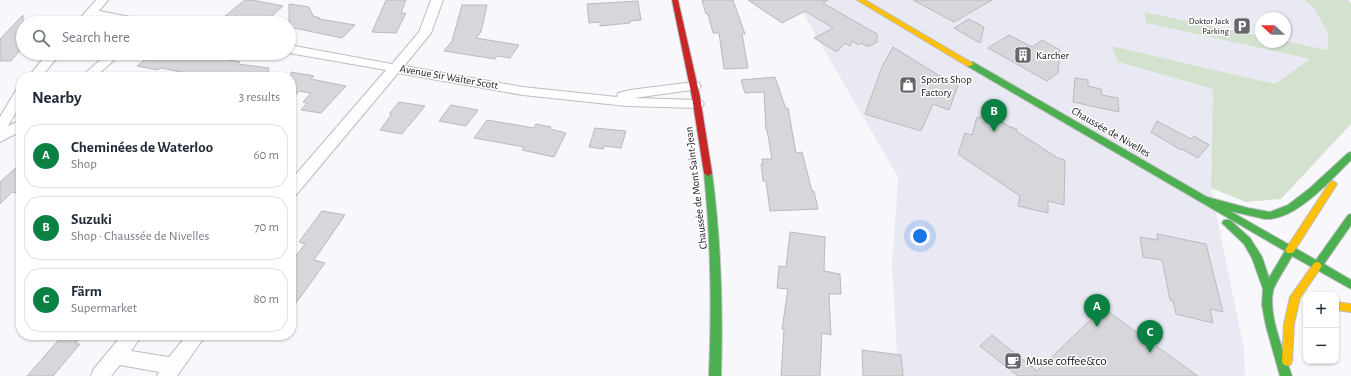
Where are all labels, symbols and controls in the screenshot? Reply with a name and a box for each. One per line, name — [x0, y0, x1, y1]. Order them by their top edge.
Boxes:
north arrow — [1255, 12, 1291, 48]
search box — [16, 16, 296, 60]
parking icon: Doktor Jack Parking — [1232, 16, 1252, 36]
place label: Doktor Jack Parking — [1189, 17, 1230, 36]
icon: search — [30, 27, 52, 49]
text: Search here — [62, 30, 130, 45]
building icon: Karcher — [1013, 45, 1033, 65]
place label: Karcher — [1036, 50, 1069, 61]
street label: Avenue Sir Walter Scott — [399, 63, 499, 91]
place label: Sports Shop Factory — [921, 74, 972, 98]
shop icon: Sports Shop Factory — [898, 75, 918, 95]
text: Nearby — [32, 89, 82, 106]
text: 3 results — [239, 91, 280, 104]
pin: B — [981, 99, 1007, 132]
street label: Chaussée de Nivelles — [1070, 105, 1152, 159]
street label: Chaussée de Mont Saint-Jean — [683, 126, 709, 250]
text: Cheminées de Waterloo — [71, 140, 213, 155]
text: A — [42, 149, 50, 162]
text: 60 m — [253, 149, 279, 162]
text: Shop — [71, 158, 97, 171]
text: Suzuki — [71, 212, 112, 227]
text: B — [42, 221, 50, 234]
text: 70 m — [254, 221, 279, 234]
your location — [910, 226, 930, 246]
text: Shop · Chaussée de Nivelles — [71, 230, 209, 243]
text: Färm — [71, 284, 102, 299]
map controls — [1303, 292, 1339, 364]
button: + — [1303, 292, 1339, 328]
text: C — [43, 293, 49, 306]
text: 80 m — [253, 293, 279, 306]
pin: A — [1084, 294, 1110, 327]
text: Supermarket — [71, 302, 137, 315]
pin: C — [1137, 320, 1163, 353]
button: − — [1303, 328, 1339, 364]
cafe icon: Muse coffee&co — [1003, 351, 1023, 371]
place label: Muse coffee&co — [1026, 355, 1107, 368]

